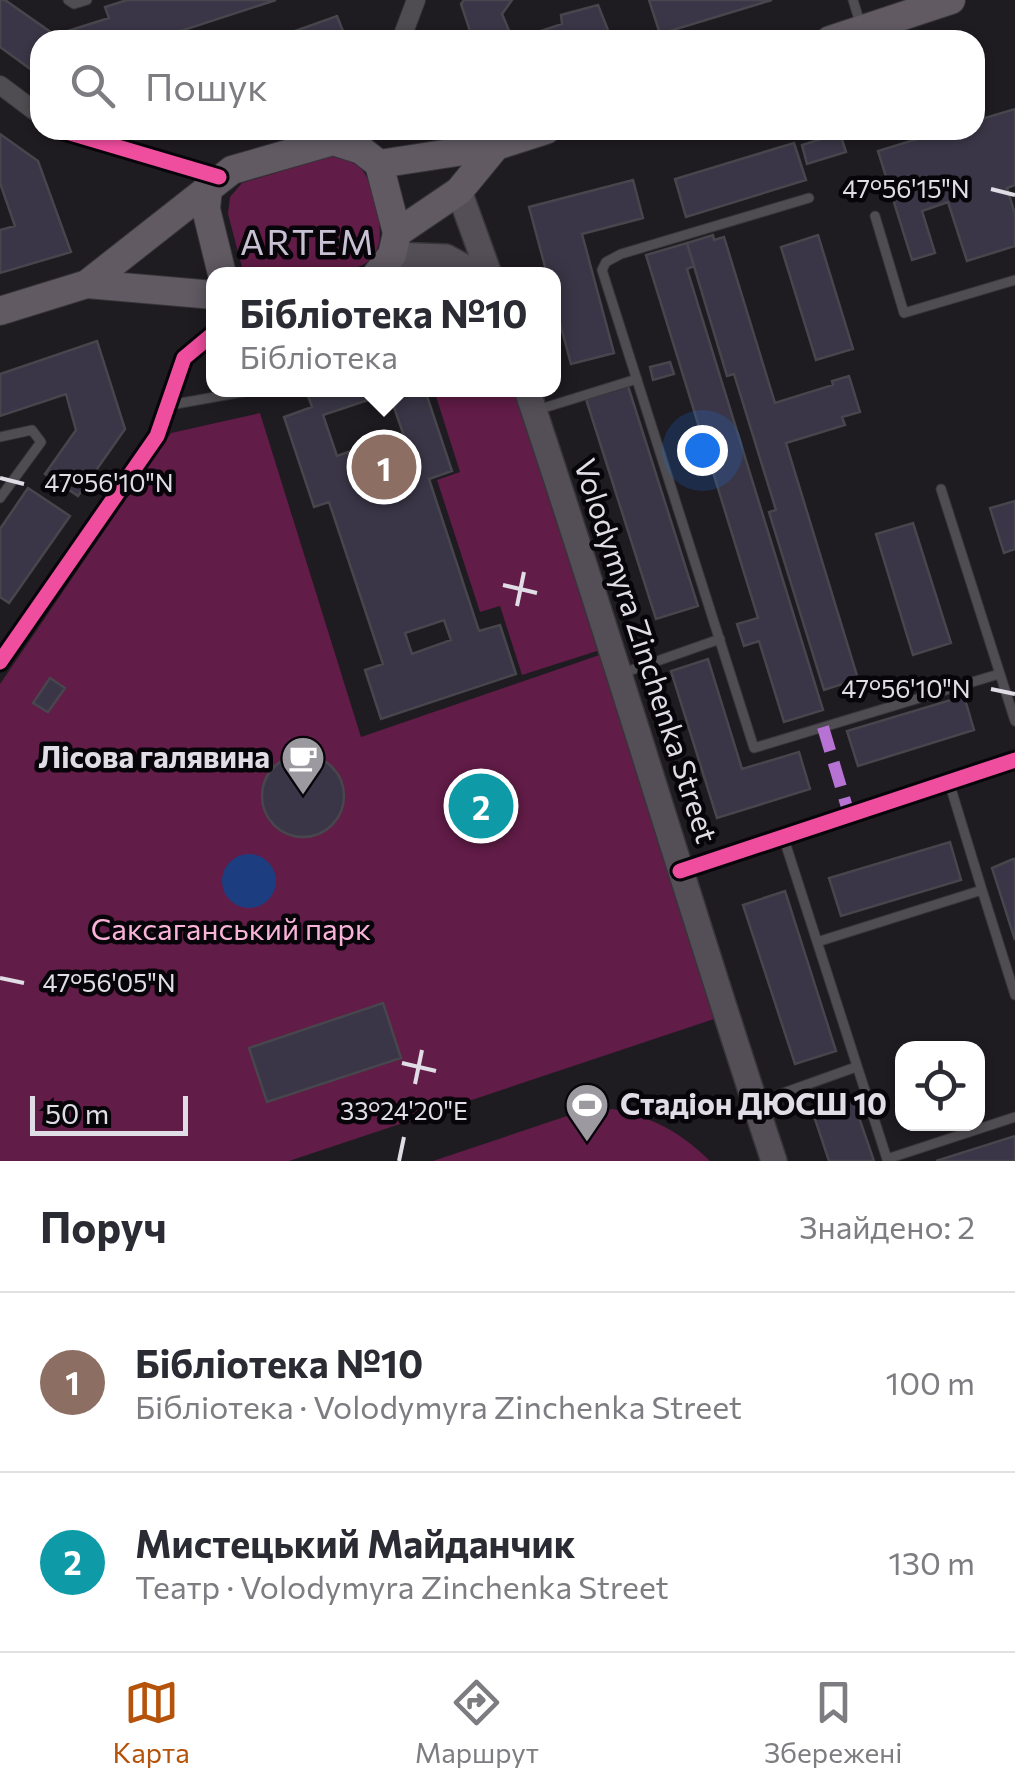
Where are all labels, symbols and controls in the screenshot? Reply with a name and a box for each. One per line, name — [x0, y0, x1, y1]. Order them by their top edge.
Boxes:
search box — [30, 30, 985, 140]
icon: search — [65, 58, 120, 113]
text: Пошук — [145, 62, 268, 109]
text: 47°56'15"N — [842, 173, 970, 203]
district label: ARTEM — [240, 219, 376, 262]
popup — [206, 267, 561, 397]
text: Бібліотека №10 — [239, 289, 528, 336]
text: Бібліотека — [239, 336, 398, 376]
your location — [677, 425, 728, 476]
pin: 1 — [352, 430, 416, 504]
street label: Volodymyra Zinchenka Street — [568, 453, 727, 847]
text: 47°56'10"N — [44, 467, 174, 497]
text: 47°56'10"N — [841, 673, 971, 703]
cafe icon: Лісова галявина — [280, 735, 326, 796]
place label: Лісова галявина — [38, 737, 270, 774]
pin: 2 — [448, 768, 514, 844]
park label: Саксаганський парк — [91, 909, 371, 946]
text: 47°56'05"N — [42, 967, 176, 997]
map controls — [895, 1041, 985, 1131]
button: locate — [895, 1041, 985, 1131]
sports icon: Стадіон ДЮСШ 10 — [564, 1082, 610, 1143]
place label: Стадіон ДЮСШ 10 — [620, 1084, 887, 1121]
scale bar — [30, 1091, 188, 1136]
text: 33°24'20"E — [340, 1095, 468, 1125]
text: 50 m — [45, 1096, 109, 1130]
text: Поруч — [40, 1200, 167, 1252]
text: Знайдено: 2 — [799, 1206, 975, 1246]
text: Бібліотека №10 — [135, 1339, 423, 1386]
text: 1 — [65, 1362, 80, 1402]
text: 100 m — [886, 1362, 975, 1402]
text: Бібліотека · Volodymyra Zinchenka Street — [135, 1386, 742, 1426]
text: Мистецький Майданчик — [135, 1519, 575, 1566]
text: 2 — [63, 1542, 82, 1582]
text: 130 m — [888, 1542, 975, 1582]
text: Театр · Volodymyra Zinchenka Street — [135, 1566, 669, 1606]
tab: Карта — [113, 1675, 190, 1769]
tab: Маршрут — [415, 1675, 539, 1769]
tab: Збережені — [764, 1675, 902, 1769]

